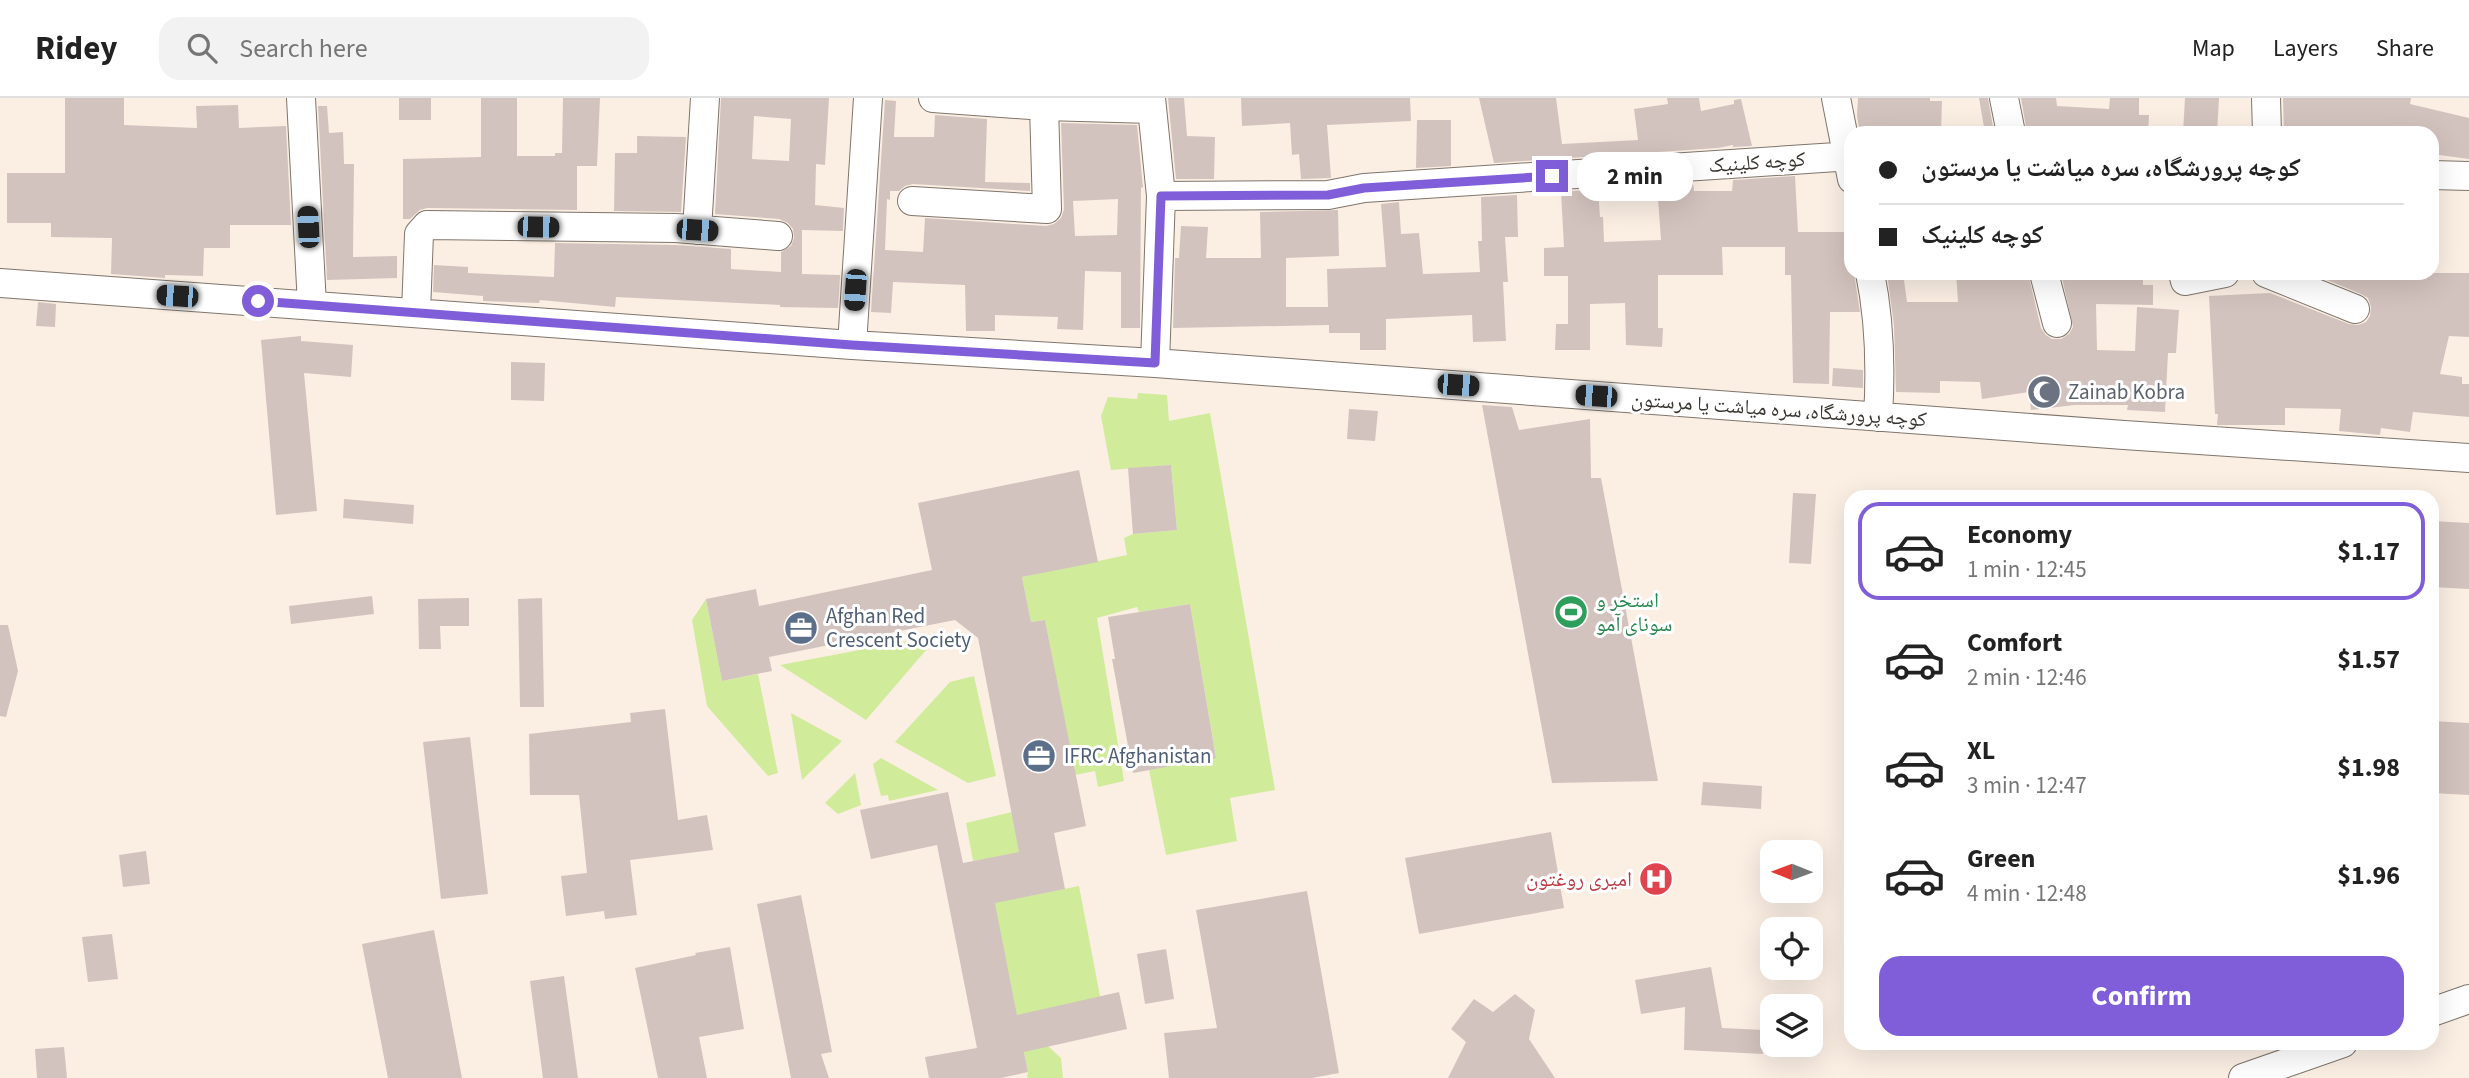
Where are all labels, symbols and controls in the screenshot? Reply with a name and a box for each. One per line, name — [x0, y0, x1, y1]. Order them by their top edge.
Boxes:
search box — [159, 17, 649, 80]
text: Ridey — [35, 25, 117, 72]
icon: search — [183, 29, 221, 67]
text: Search here — [239, 30, 368, 67]
text: Map — [2192, 31, 2235, 66]
text: Layers — [2273, 31, 2338, 66]
text: Share — [2376, 31, 2434, 66]
street label: کوچه کلینیک — [1708, 144, 1807, 180]
text: کوچه پرورشگاه، سره میاشت یا مرستون — [1921, 149, 2301, 186]
callout: 2 min — [1576, 152, 1692, 200]
route end — [1536, 160, 1568, 192]
text: 2 min — [1607, 160, 1663, 193]
car — [297, 205, 320, 249]
car — [517, 216, 560, 238]
text: کوچه کلینیک — [1921, 216, 2044, 253]
car — [676, 218, 719, 242]
car — [844, 268, 867, 312]
car — [156, 284, 199, 308]
route start — [242, 285, 274, 317]
car — [1437, 373, 1480, 397]
mosque icon: Zainab Kobra — [2025, 373, 2063, 411]
place label: Zainab Kobra — [2068, 377, 2185, 407]
car — [1575, 384, 1618, 408]
street label: کوچه پرورشگاه، سره میاشت یا مرستون — [1630, 384, 1928, 434]
text: Economy — [1967, 516, 2072, 553]
icon: car — [1883, 520, 1946, 583]
text: $1.17 — [2337, 533, 2400, 570]
text: 1 min · 12:45 — [1967, 553, 2087, 586]
place label: استخر و سونای آمو — [1596, 585, 1672, 639]
sports icon: استخر و سونای آمو — [1552, 593, 1590, 631]
place label: Afghan Red Crescent Society — [826, 601, 971, 655]
office icon: Afghan Red Crescent Society — [782, 609, 820, 647]
text: Comfort — [1967, 624, 2062, 661]
icon: car — [1883, 628, 1946, 691]
text: $1.57 — [2337, 641, 2400, 678]
text: 2 min · 12:46 — [1967, 661, 2087, 694]
text: XL — [1967, 732, 1995, 769]
icon: car — [1883, 736, 1946, 799]
office icon: IFRC Afghanistan — [1020, 737, 1058, 775]
place label: IFRC Afghanistan — [1064, 741, 1211, 771]
text: $1.98 — [2337, 749, 2400, 786]
text: 3 min · 12:47 — [1967, 769, 2087, 802]
north arrow — [1760, 840, 1824, 903]
map controls — [1760, 840, 1823, 1057]
text: Green — [1967, 840, 2035, 877]
icon: car — [1883, 844, 1946, 907]
text: $1.96 — [2337, 857, 2400, 894]
hospital icon: امیری روغتون — [1637, 860, 1675, 898]
place label: امیری روغتون — [1526, 864, 1632, 894]
text: 4 min · 12:48 — [1967, 877, 2087, 910]
button: locate — [1760, 917, 1823, 980]
button: Confirm — [1879, 956, 2404, 1036]
button: layers — [1760, 994, 1823, 1057]

